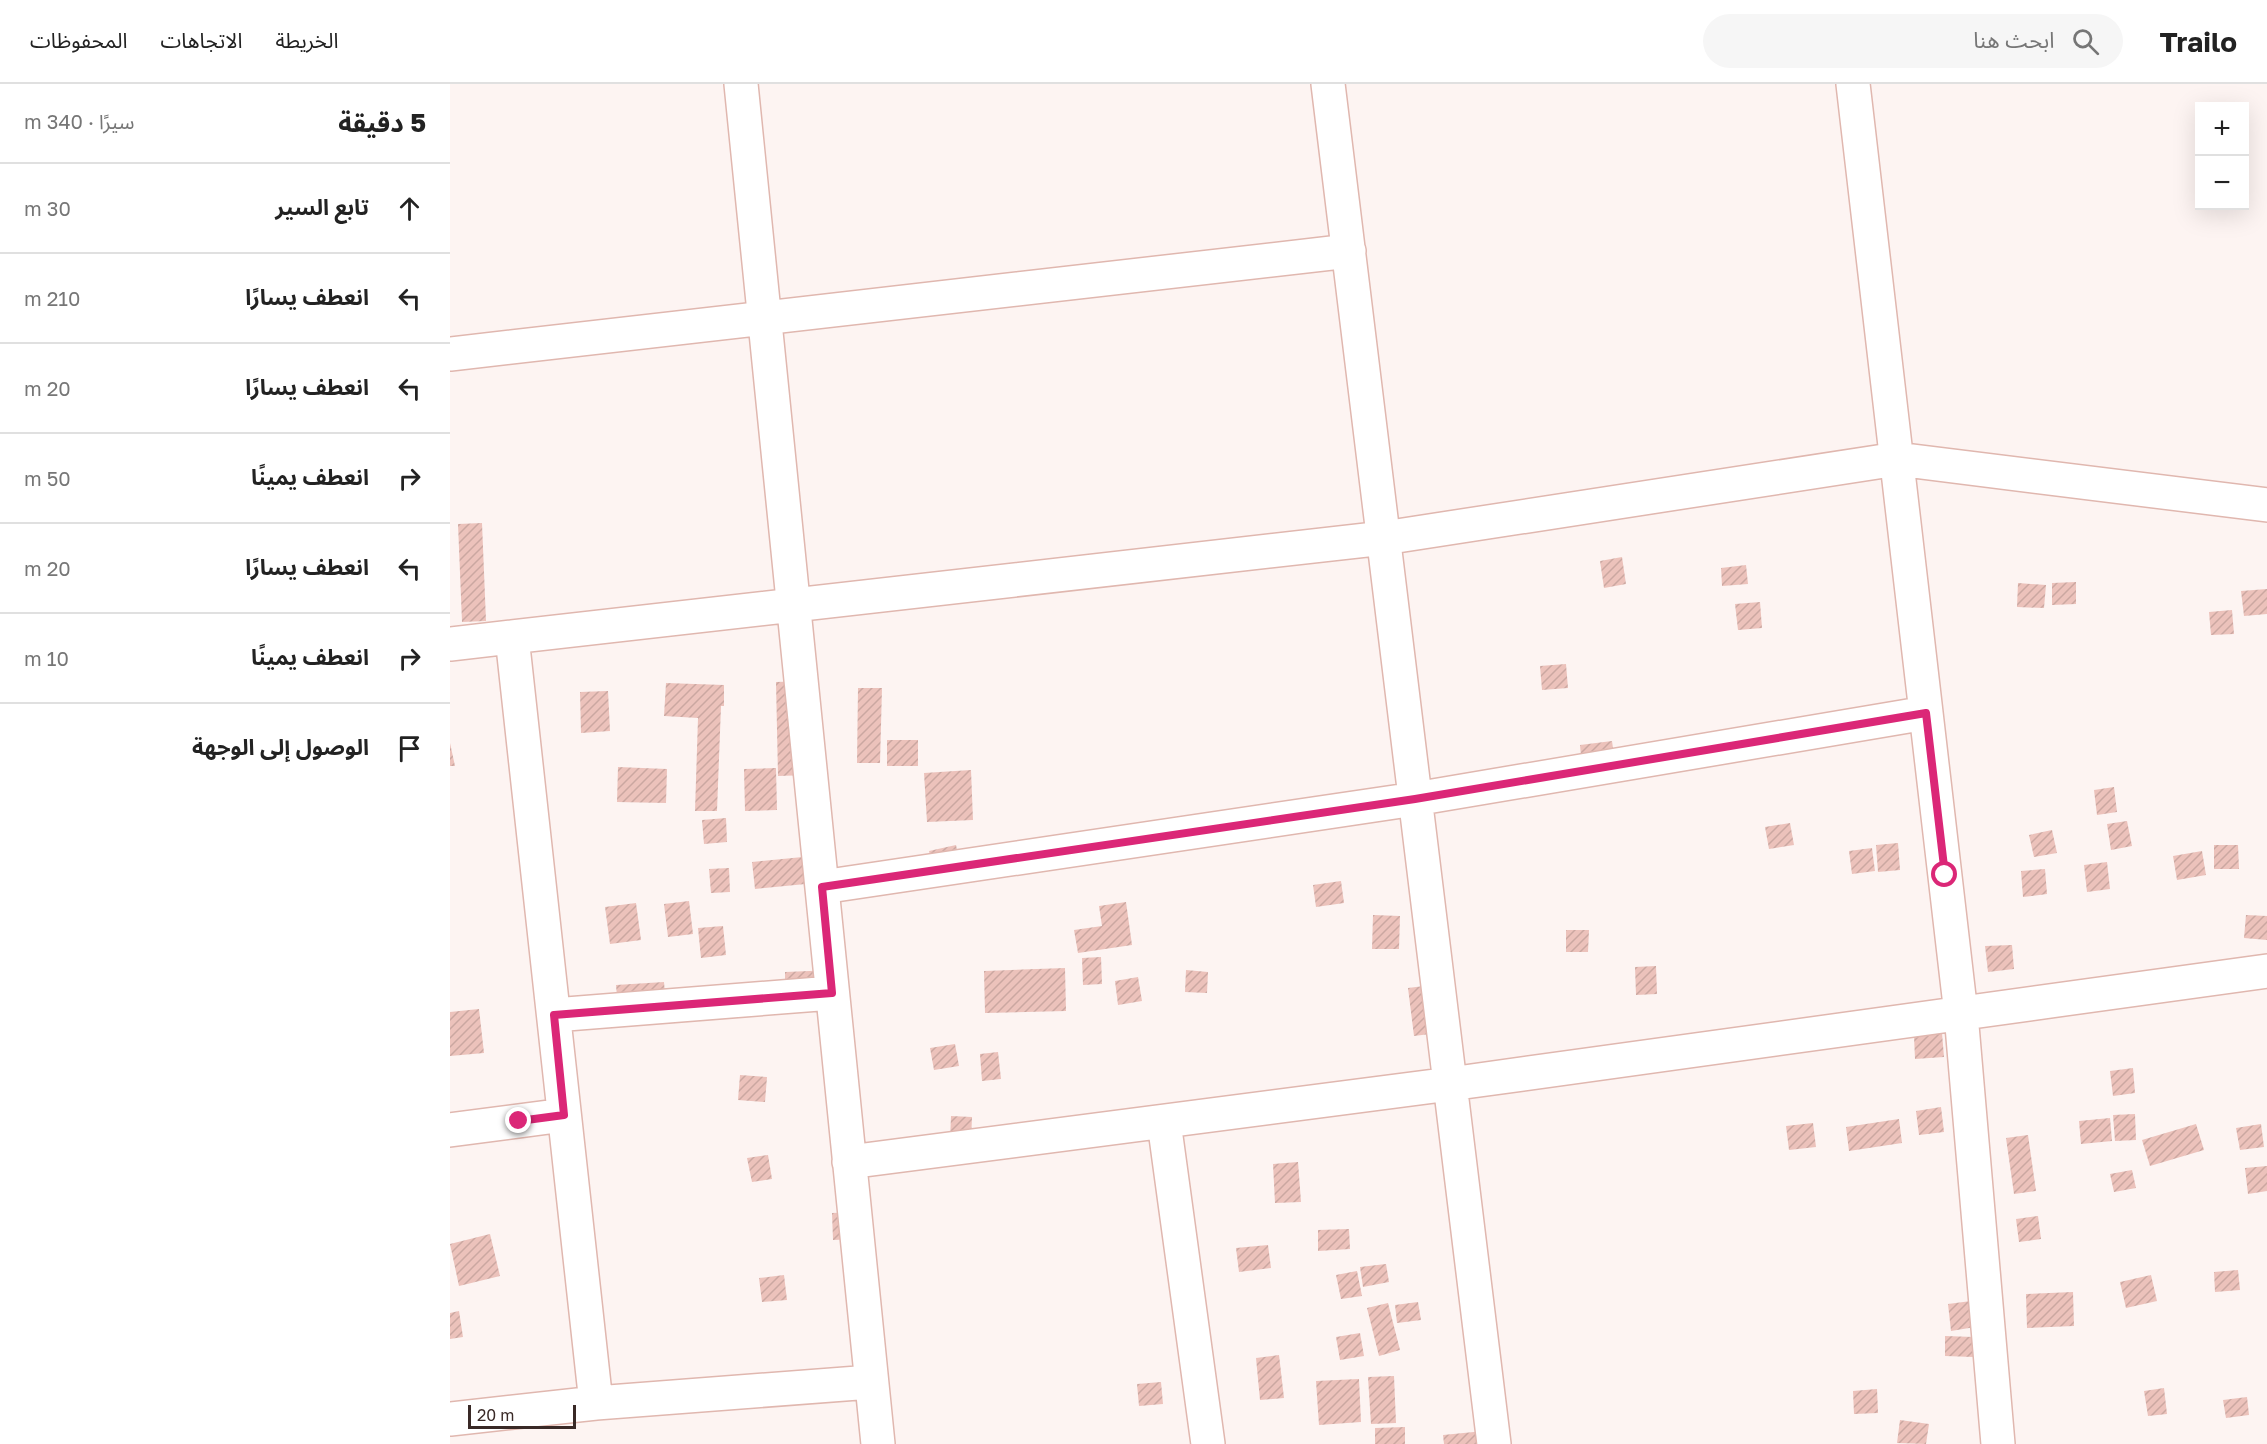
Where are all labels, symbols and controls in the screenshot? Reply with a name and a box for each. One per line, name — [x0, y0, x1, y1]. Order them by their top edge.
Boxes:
search box — [1703, 14, 2123, 68]
icon: search — [2069, 25, 2102, 58]
text: Trailo — [2159, 25, 2237, 58]
text: ابحث هنا — [1973, 26, 2054, 53]
text: المحفوظات — [30, 27, 127, 53]
text: الاتجاهات — [160, 27, 242, 53]
text: الخريطة — [275, 27, 338, 53]
map controls — [2195, 102, 2249, 210]
button: + — [2195, 102, 2249, 156]
text: 5 دقيقة — [338, 107, 426, 138]
text: سيرًا · 340 m — [24, 109, 134, 133]
button: − — [2195, 156, 2249, 210]
icon: ahead — [393, 192, 426, 225]
text: تابع السير — [275, 193, 369, 220]
text: 30 m — [24, 196, 71, 220]
icon: left — [393, 282, 426, 315]
text: انعطف يسارًا — [245, 283, 369, 310]
text: 210 m — [24, 286, 80, 310]
icon: left — [393, 372, 426, 405]
text: انعطف يسارًا — [245, 373, 369, 400]
text: 20 m — [24, 376, 71, 400]
icon: right — [393, 462, 426, 495]
text: انعطف يمينًا — [251, 463, 369, 490]
text: 50 m — [24, 466, 71, 490]
icon: left — [393, 552, 426, 585]
text: انعطف يسارًا — [245, 553, 369, 580]
text: 20 m — [24, 556, 71, 580]
icon: right — [393, 642, 426, 675]
text: انعطف يمينًا — [251, 643, 369, 670]
text: 10 m — [24, 646, 69, 670]
icon: arrive — [393, 732, 426, 765]
text: الوصول إلى الوجهة — [192, 733, 369, 760]
route start — [1931, 861, 1957, 887]
route end — [505, 1107, 531, 1133]
scale bar — [468, 1402, 576, 1430]
text: 20 m — [477, 1405, 514, 1425]

